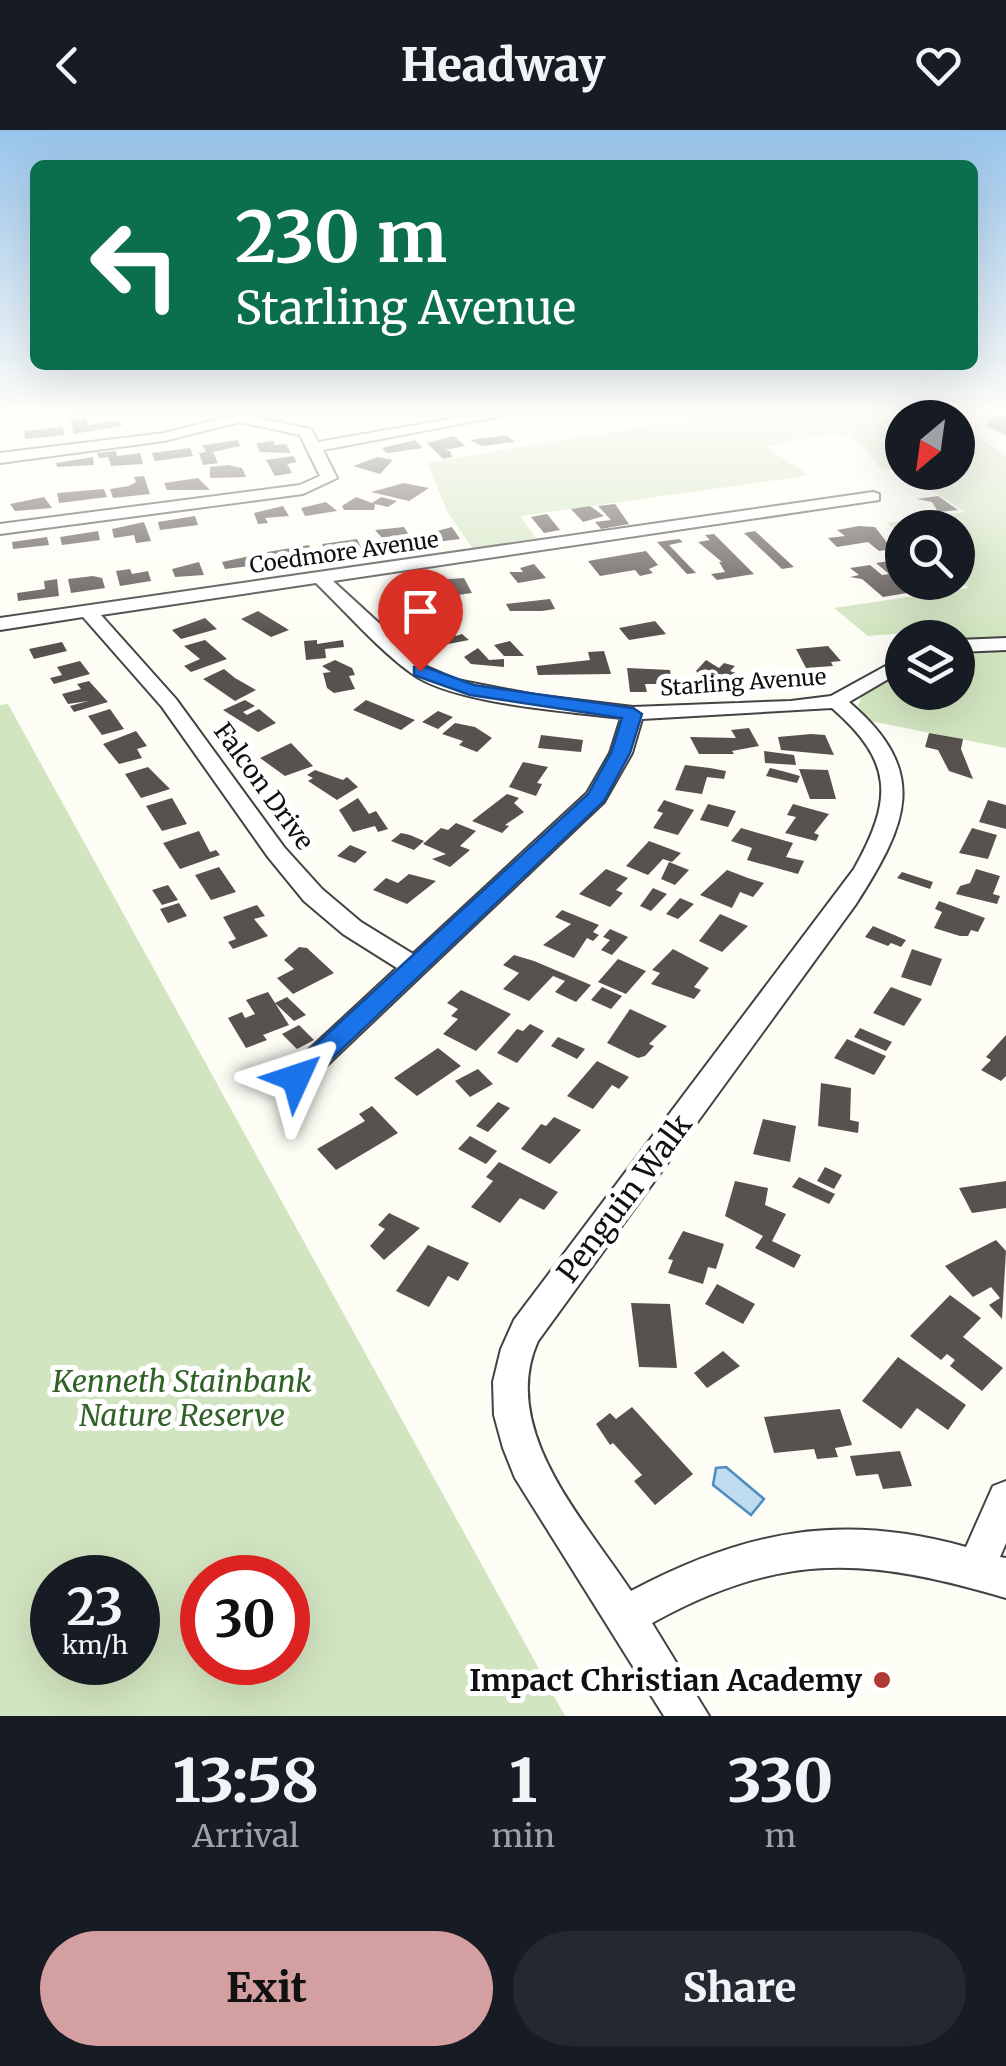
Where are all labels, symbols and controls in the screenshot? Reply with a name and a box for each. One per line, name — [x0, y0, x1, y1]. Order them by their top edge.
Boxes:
text: Headway — [401, 37, 605, 93]
icon: back — [40, 38, 95, 93]
icon: heart — [911, 38, 966, 93]
text: 230 m — [235, 193, 447, 281]
icon: left — [70, 200, 200, 330]
text: Starling Avenue — [235, 280, 576, 336]
north arrow — [885, 400, 975, 490]
map controls — [885, 400, 975, 710]
button: search — [885, 510, 975, 600]
street label: Coedmore Avenue — [248, 525, 440, 579]
pin — [378, 569, 463, 672]
icon: arrive — [393, 584, 448, 639]
button: layers — [885, 620, 975, 710]
street label: Starling Avenue — [659, 662, 827, 702]
street label: Falcon Drive — [207, 716, 321, 856]
position arrow — [244, 1026, 348, 1130]
street label: Penguin Walk — [548, 1106, 700, 1290]
park label: Kenneth Stainbank Nature Reserve — [51, 1362, 312, 1434]
speed limit sign: 30 — [180, 1555, 310, 1685]
text: 23 — [67, 1576, 123, 1639]
text: km/h — [62, 1629, 128, 1661]
place label: Impact Christian Academy — [469, 1661, 862, 1699]
marker: Impact Christian Academy — [871, 1669, 893, 1691]
text: 13:58 — [173, 1743, 319, 1818]
text: 1 — [509, 1743, 537, 1818]
text: 330 — [728, 1743, 833, 1818]
text: Arrival — [192, 1816, 299, 1856]
text: min — [492, 1816, 555, 1856]
text: m — [765, 1816, 796, 1856]
button: Exit — [40, 1931, 493, 2046]
button: Share — [513, 1931, 966, 2046]

